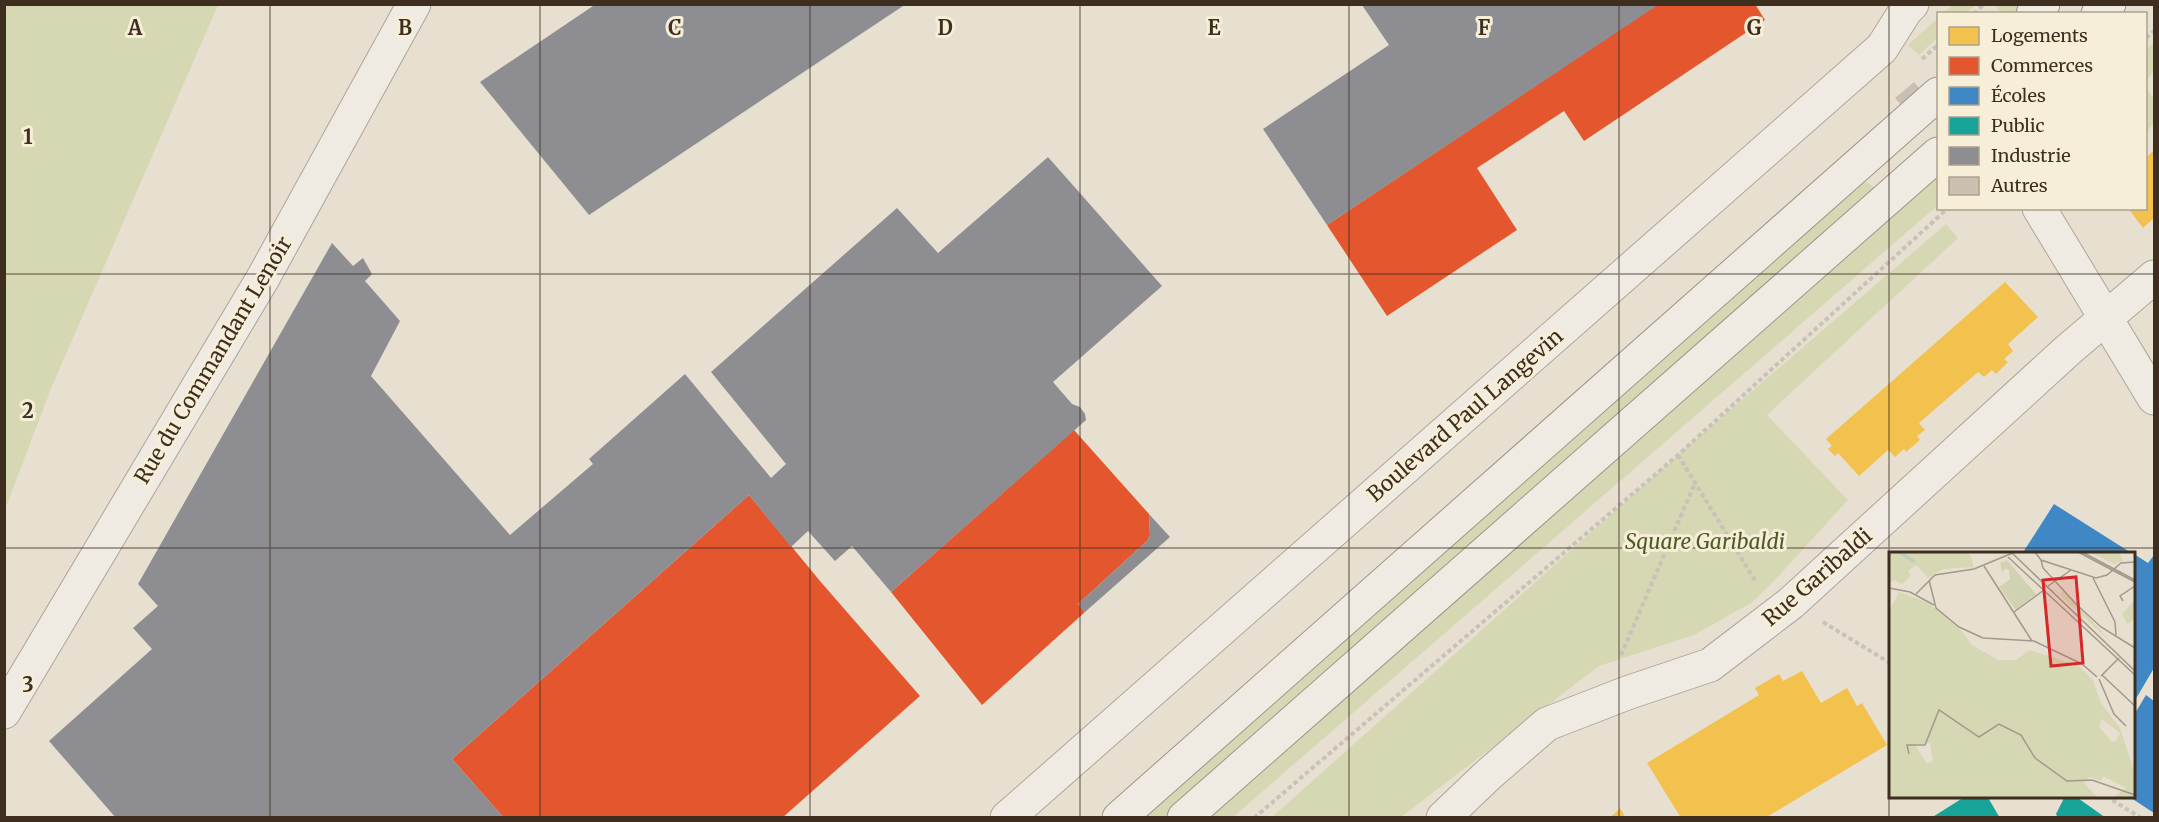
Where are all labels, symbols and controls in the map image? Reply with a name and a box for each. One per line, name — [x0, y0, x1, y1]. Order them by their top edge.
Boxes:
legend — [1937, 12, 2147, 210]
text: A — [127, 15, 143, 40]
text: B — [398, 15, 412, 40]
text: C — [668, 15, 682, 40]
text: D — [937, 15, 953, 40]
text: E — [1207, 15, 1221, 40]
text: F — [1478, 15, 1491, 40]
text: G — [1747, 15, 1762, 40]
text: Logements — [1991, 24, 2088, 47]
text: Commerces — [1991, 54, 2093, 77]
text: Écoles — [1991, 84, 2046, 107]
text: Public — [1991, 114, 2045, 137]
text: 1 — [23, 124, 33, 149]
text: Industrie — [1991, 144, 2071, 167]
text: Autres — [1990, 174, 2048, 197]
street label: Rue du Commandant Lenoir — [128, 231, 298, 489]
street label: Boulevard Paul Langevin — [1362, 322, 1569, 507]
text: 2 — [22, 398, 34, 423]
street label: Rue Garibaldi — [1757, 522, 1877, 632]
park label: Square Garibaldi — [1625, 528, 1785, 555]
inset map — [1889, 552, 2135, 798]
text: 3 — [22, 672, 34, 697]

